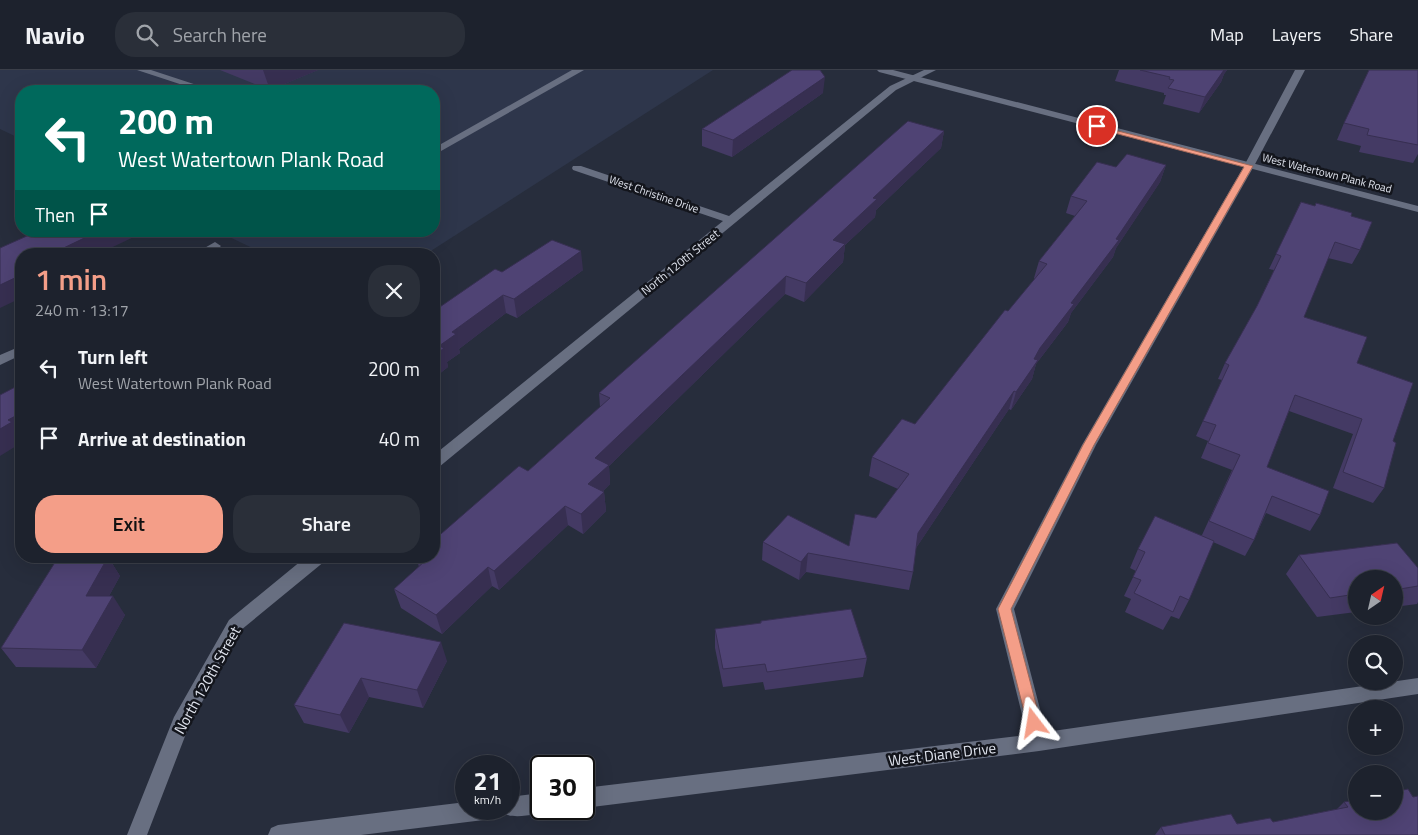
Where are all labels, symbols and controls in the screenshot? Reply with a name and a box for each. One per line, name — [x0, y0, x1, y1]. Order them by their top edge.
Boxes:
search box — [115, 12, 465, 57]
text: Navio — [25, 17, 85, 53]
text: Search here — [173, 20, 267, 49]
icon: search — [133, 21, 161, 49]
text: Map — [1210, 21, 1244, 48]
text: Layers — [1272, 21, 1321, 48]
text: Share — [1349, 21, 1393, 48]
text: 200 m — [118, 94, 214, 148]
icon: left — [35, 105, 100, 170]
pin — [1076, 105, 1118, 147]
icon: arrive — [1083, 112, 1111, 140]
text: West Watertown Plank Road — [118, 142, 384, 176]
street label: West Watertown Plank Road — [1260, 149, 1394, 197]
street label: West Christine Drive — [607, 171, 701, 217]
text: Then — [35, 200, 75, 229]
icon: arrive — [85, 200, 113, 228]
street label: North 120th Street — [637, 224, 724, 300]
text: 1 min — [35, 256, 107, 302]
button: close — [368, 265, 420, 317]
text: 240 m · 13:17 — [35, 298, 129, 322]
text: Turn left — [78, 342, 148, 371]
icon: left — [35, 354, 63, 382]
text: 200 m — [368, 354, 420, 383]
text: West Watertown Plank Road — [78, 371, 272, 395]
icon: arrive — [35, 424, 63, 452]
text: Arrive at destination — [78, 424, 246, 453]
text: 40 m — [379, 424, 420, 453]
button: Exit — [35, 495, 223, 553]
button: Share — [233, 495, 420, 553]
north arrow — [1348, 570, 1402, 625]
map controls — [1348, 570, 1403, 820]
street label: North 120th Street — [168, 621, 247, 738]
button: search — [1348, 635, 1403, 690]
position arrow — [1007, 696, 1059, 748]
button: + — [1348, 700, 1403, 755]
street label: West Diane Drive — [887, 736, 997, 772]
speed limit sign: 30 — [530, 755, 595, 820]
text: 21 — [473, 762, 502, 800]
button: − — [1348, 765, 1403, 820]
text: km/h — [474, 790, 501, 809]

